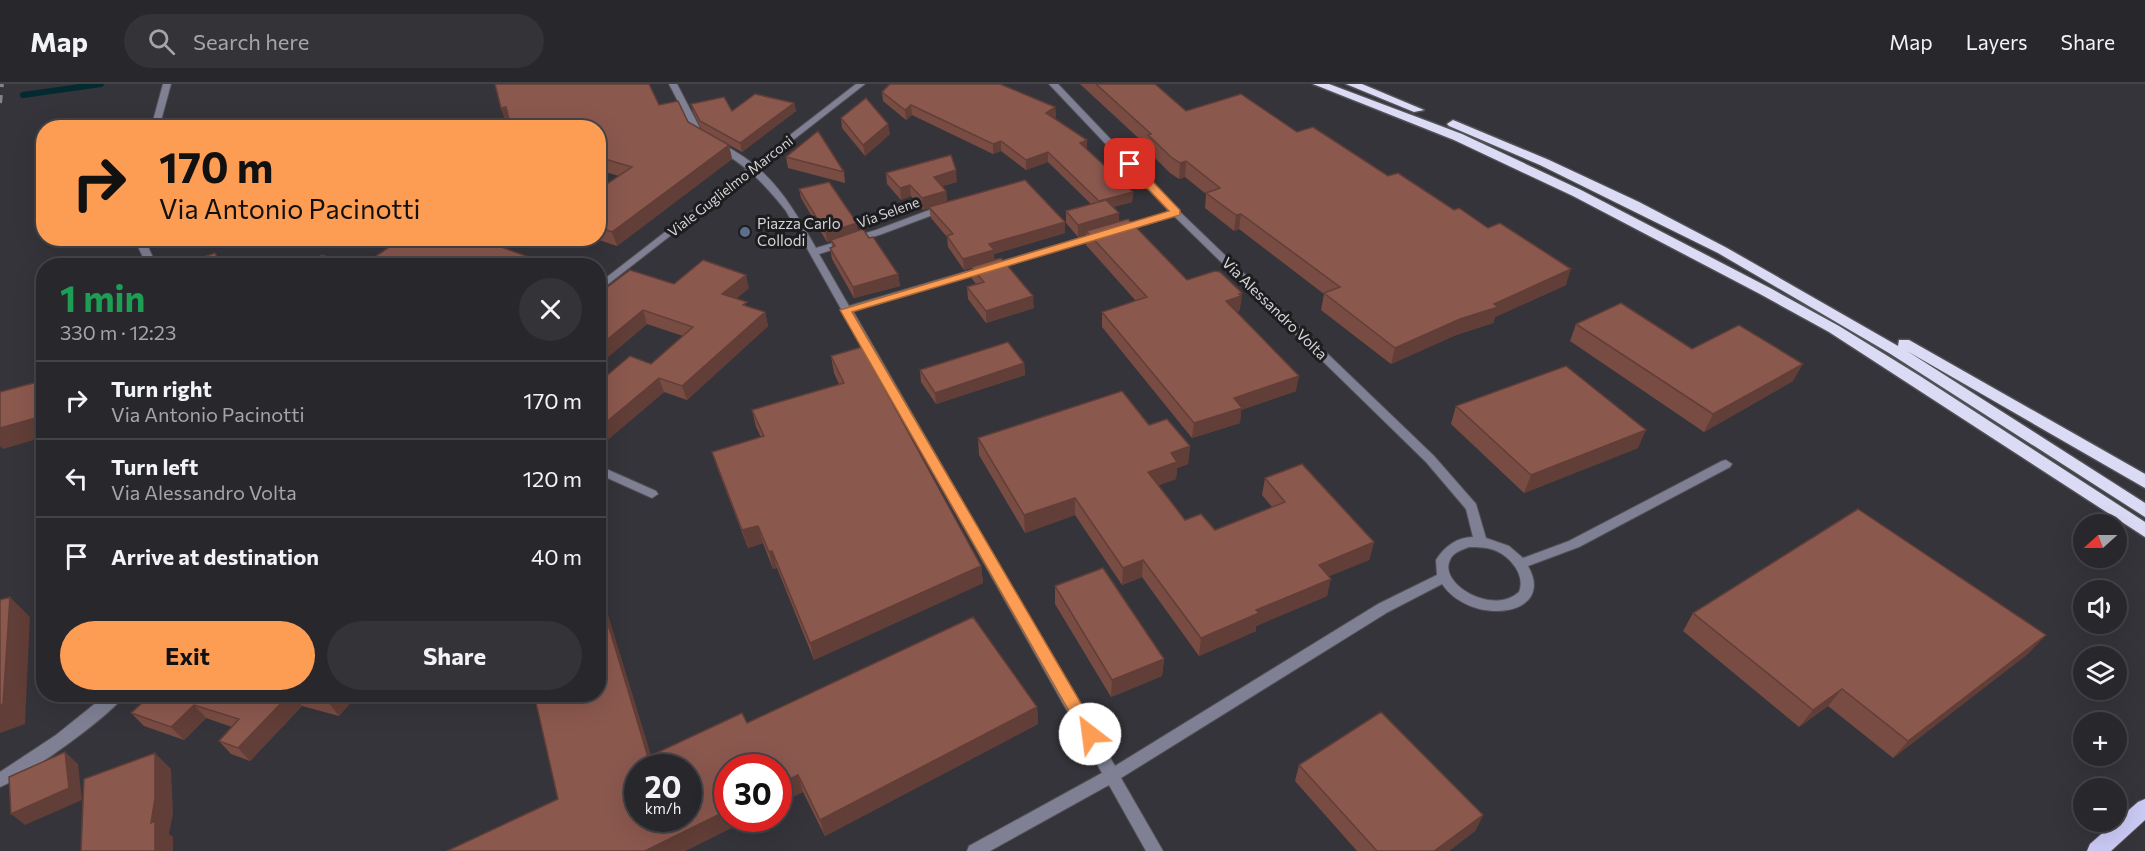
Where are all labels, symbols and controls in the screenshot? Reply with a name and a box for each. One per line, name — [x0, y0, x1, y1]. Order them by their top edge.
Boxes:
search box — [124, 14, 544, 68]
text: Map — [30, 24, 88, 58]
icon: search — [145, 25, 178, 58]
text: Search here — [193, 28, 309, 55]
text: Map — [1889, 29, 1933, 54]
text: Layers — [1966, 29, 2028, 54]
text: Share — [2061, 29, 2115, 54]
street label: Viale Guglielmo Marconi — [664, 132, 796, 240]
pin — [1104, 138, 1155, 189]
text: 170 m — [159, 140, 273, 192]
icon: right — [60, 144, 138, 222]
icon: arrive — [1113, 147, 1146, 180]
text: Via Antonio Pacinotti — [159, 192, 420, 225]
street label: Via Selene — [854, 193, 922, 231]
place label: Piazza Carlo Collodi — [757, 214, 841, 249]
marker: Piazza Carlo Collodi — [738, 225, 752, 239]
street label: Via Alessandro Volta — [1219, 253, 1331, 363]
text: 1 min — [60, 275, 145, 319]
button: close — [519, 278, 582, 341]
text: 330 m · 12:23 — [60, 320, 176, 344]
text: Turn right — [111, 375, 212, 402]
icon: right — [60, 384, 93, 417]
text: 170 m — [523, 387, 582, 414]
text: Via Antonio Pacinotti — [111, 402, 305, 426]
text: Turn left — [111, 453, 198, 480]
icon: left — [60, 462, 93, 495]
text: 120 m — [523, 465, 582, 492]
text: Via Alessandro Volta — [111, 480, 297, 504]
north arrow — [2073, 514, 2127, 568]
map controls — [2073, 514, 2127, 832]
icon: arrive — [60, 540, 93, 573]
text: Arrive at destination — [111, 543, 319, 570]
text: 40 m — [531, 543, 582, 570]
button: sound — [2073, 580, 2127, 634]
button: Exit — [60, 621, 315, 690]
button: Share — [327, 621, 582, 690]
button: layers — [2073, 646, 2127, 700]
position arrow — [1058, 702, 1122, 766]
button: + — [2073, 712, 2127, 766]
speed limit sign: 30 — [714, 754, 792, 832]
text: 20 — [645, 767, 681, 804]
button: − — [2073, 778, 2127, 832]
text: km/h — [645, 799, 681, 817]

